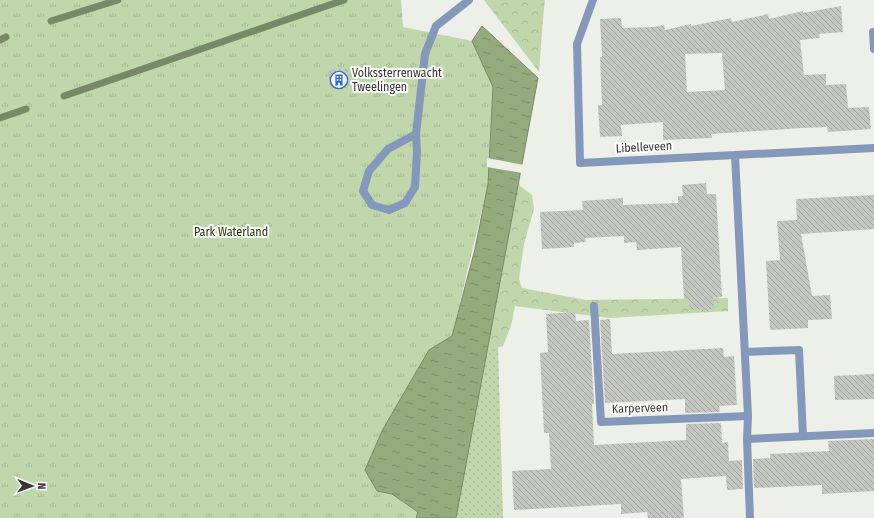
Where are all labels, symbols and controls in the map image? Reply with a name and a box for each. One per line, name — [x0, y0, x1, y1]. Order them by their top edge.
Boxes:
place label: Volkssterrenwacht Tweelingen — [352, 66, 442, 94]
building icon: Volkssterrenwacht Tweelingen — [329, 70, 349, 90]
street label: Libelleveen — [616, 139, 672, 155]
park label: Park Waterland — [194, 225, 268, 239]
street label: Karperveen — [612, 400, 668, 416]
north arrow — [12, 466, 52, 506]
text: N — [35, 483, 48, 490]

